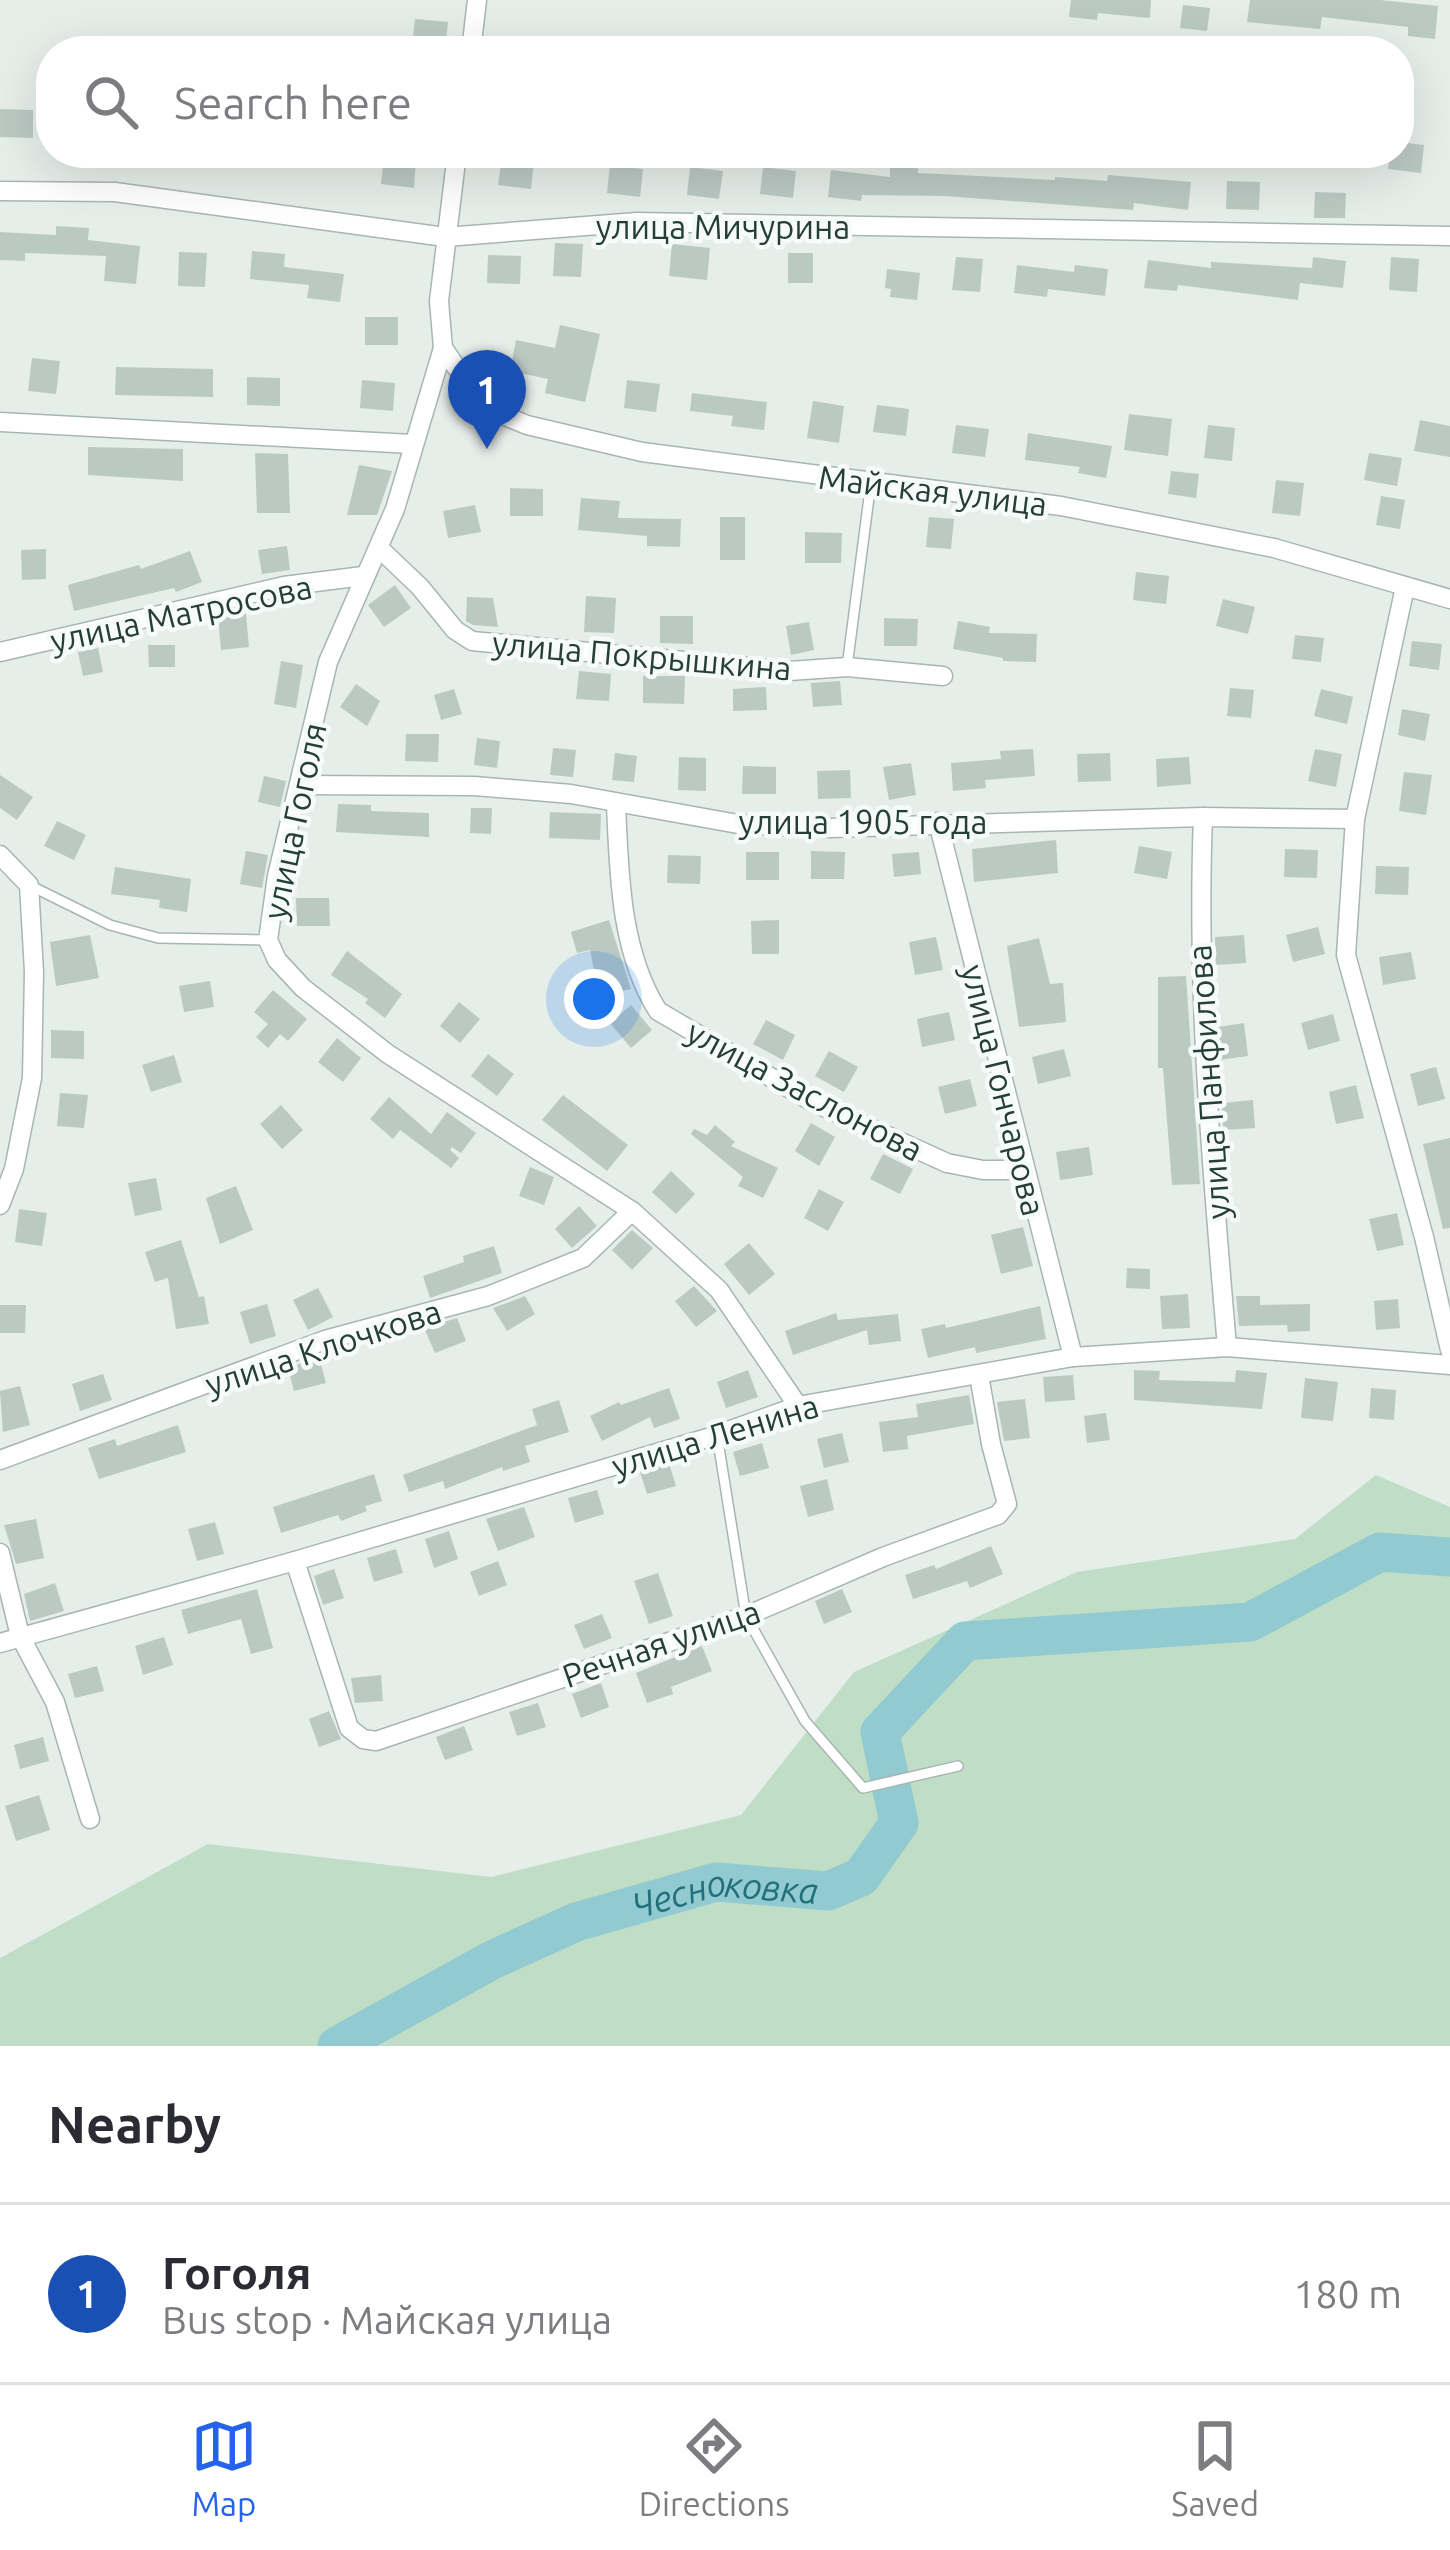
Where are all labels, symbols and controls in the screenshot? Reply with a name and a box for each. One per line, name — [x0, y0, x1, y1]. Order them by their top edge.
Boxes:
search box — [36, 36, 1414, 168]
icon: search — [78, 69, 144, 135]
text: Search here — [174, 77, 412, 128]
street label: улица Мичурина — [596, 208, 850, 245]
pin: 1 — [448, 350, 526, 449]
street label: Майская улица — [817, 458, 1049, 522]
street label: улица Матросова — [47, 567, 315, 659]
street label: улица Покрышкина — [491, 623, 793, 687]
street label: улица Гоголя — [255, 719, 333, 923]
street label: улица 1905 года — [739, 803, 987, 840]
street label: улица Панфилова — [1180, 943, 1236, 1221]
street label: улица Гончарова — [955, 961, 1053, 1219]
your location — [564, 969, 624, 1029]
street label: улица Заслонова — [681, 1012, 929, 1168]
street label: улица Клочкова — [201, 1291, 445, 1403]
street label: улица Ленина — [607, 1386, 823, 1484]
street label: Речная улица — [557, 1592, 765, 1694]
water label: Чесноковка — [627, 1860, 820, 1926]
text: Nearby — [48, 2095, 221, 2153]
text: Гоголя — [162, 2247, 312, 2298]
text: 1 — [76, 2272, 98, 2315]
text: 180 m — [1293, 2272, 1402, 2315]
text: Bus stop · Майская улица — [162, 2298, 612, 2341]
tab: Map — [191, 2413, 257, 2522]
tab: Directions — [639, 2413, 789, 2522]
tab: Saved — [1171, 2413, 1259, 2522]

